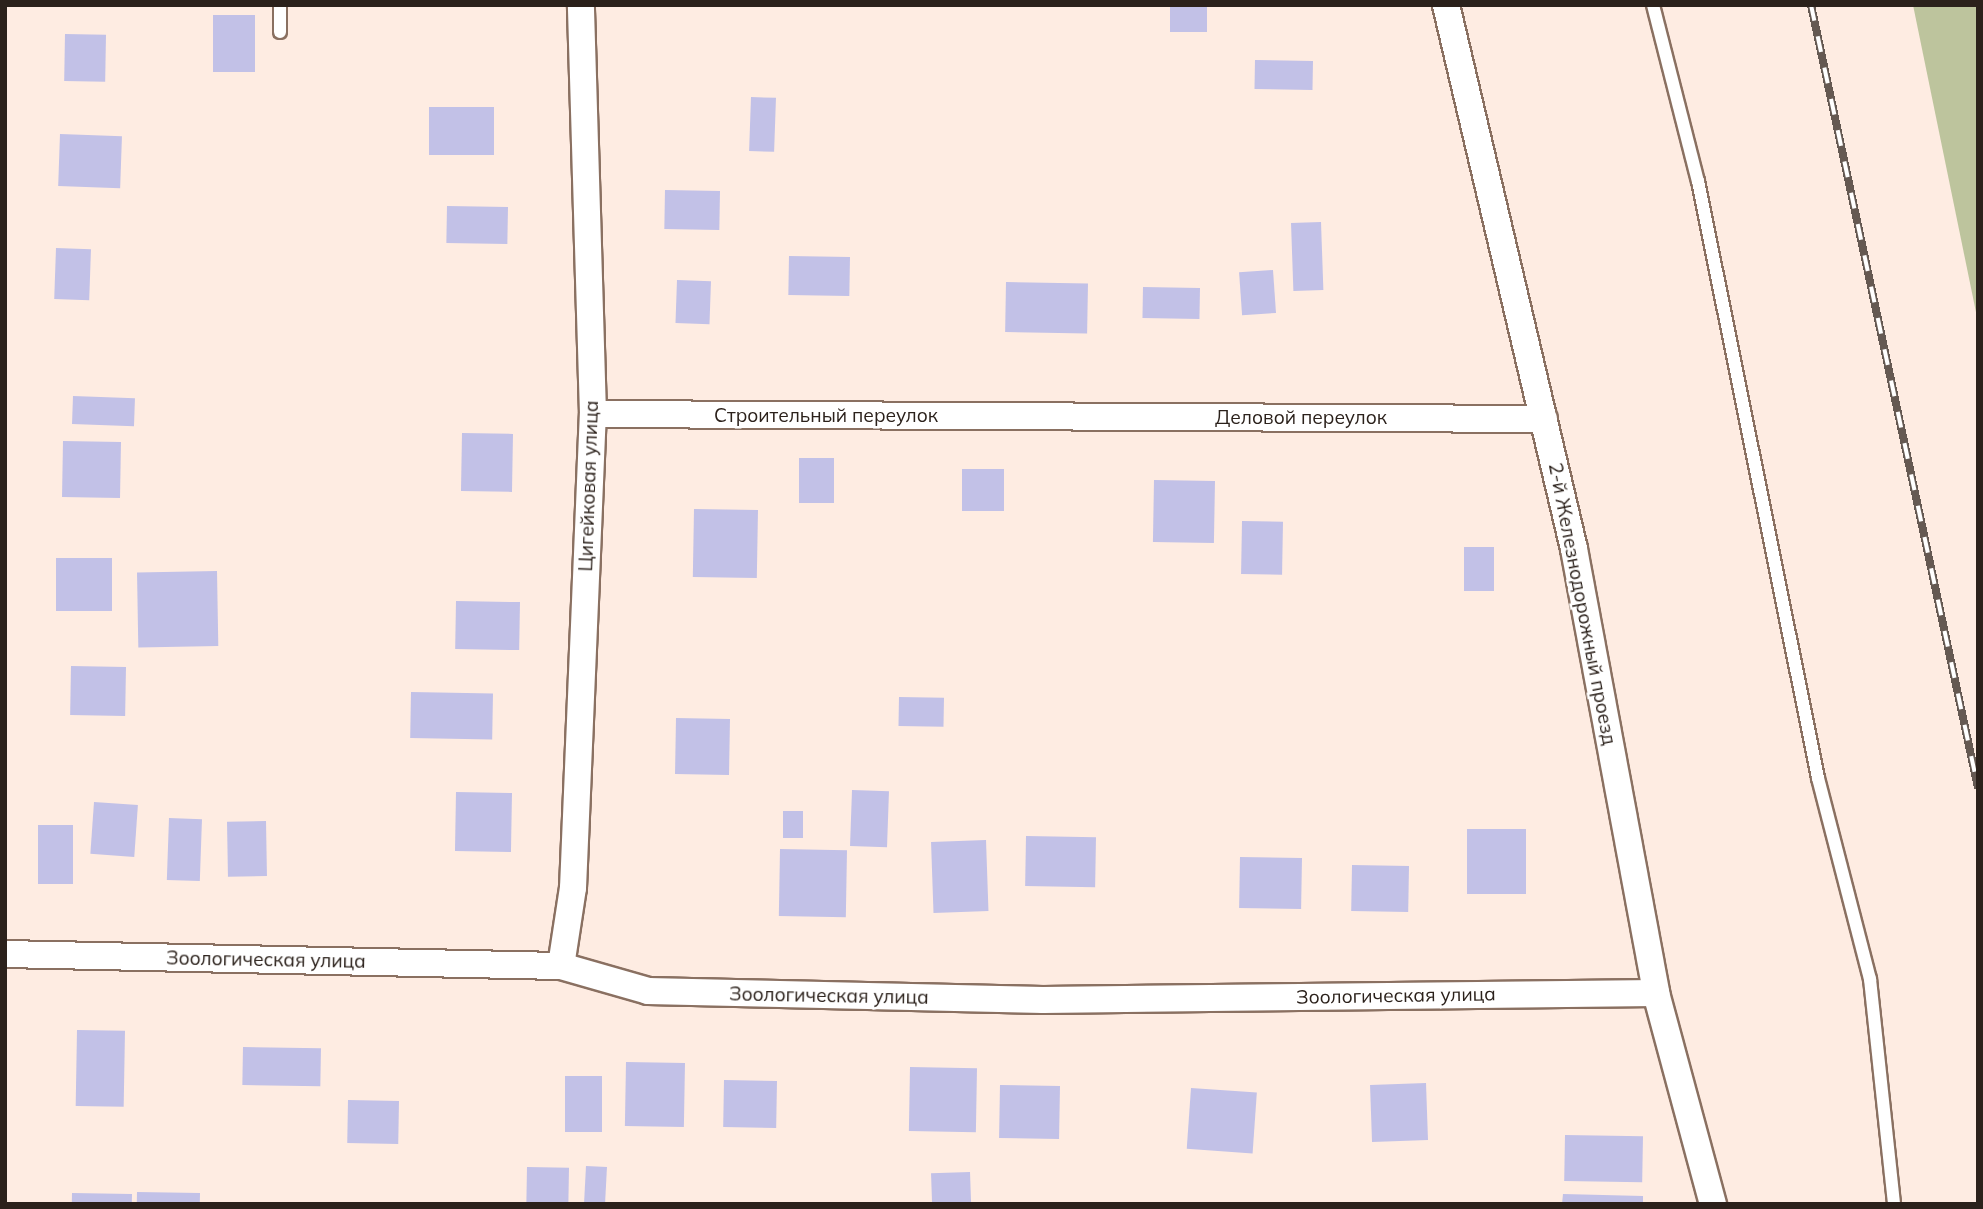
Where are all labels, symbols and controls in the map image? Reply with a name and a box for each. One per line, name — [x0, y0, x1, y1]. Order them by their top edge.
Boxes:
street label: Цигейковая улица — [575, 400, 603, 572]
street label: Строительный переулок — [714, 405, 938, 427]
street label: Деловой переулок — [1215, 407, 1387, 429]
street label: 2-й Железнодорожный проезд — [1543, 461, 1621, 747]
street label: Зоологическая улица — [166, 947, 366, 973]
street label: Зоологическая улица — [729, 983, 929, 1009]
street label: Зоологическая улица — [1296, 983, 1496, 1009]

